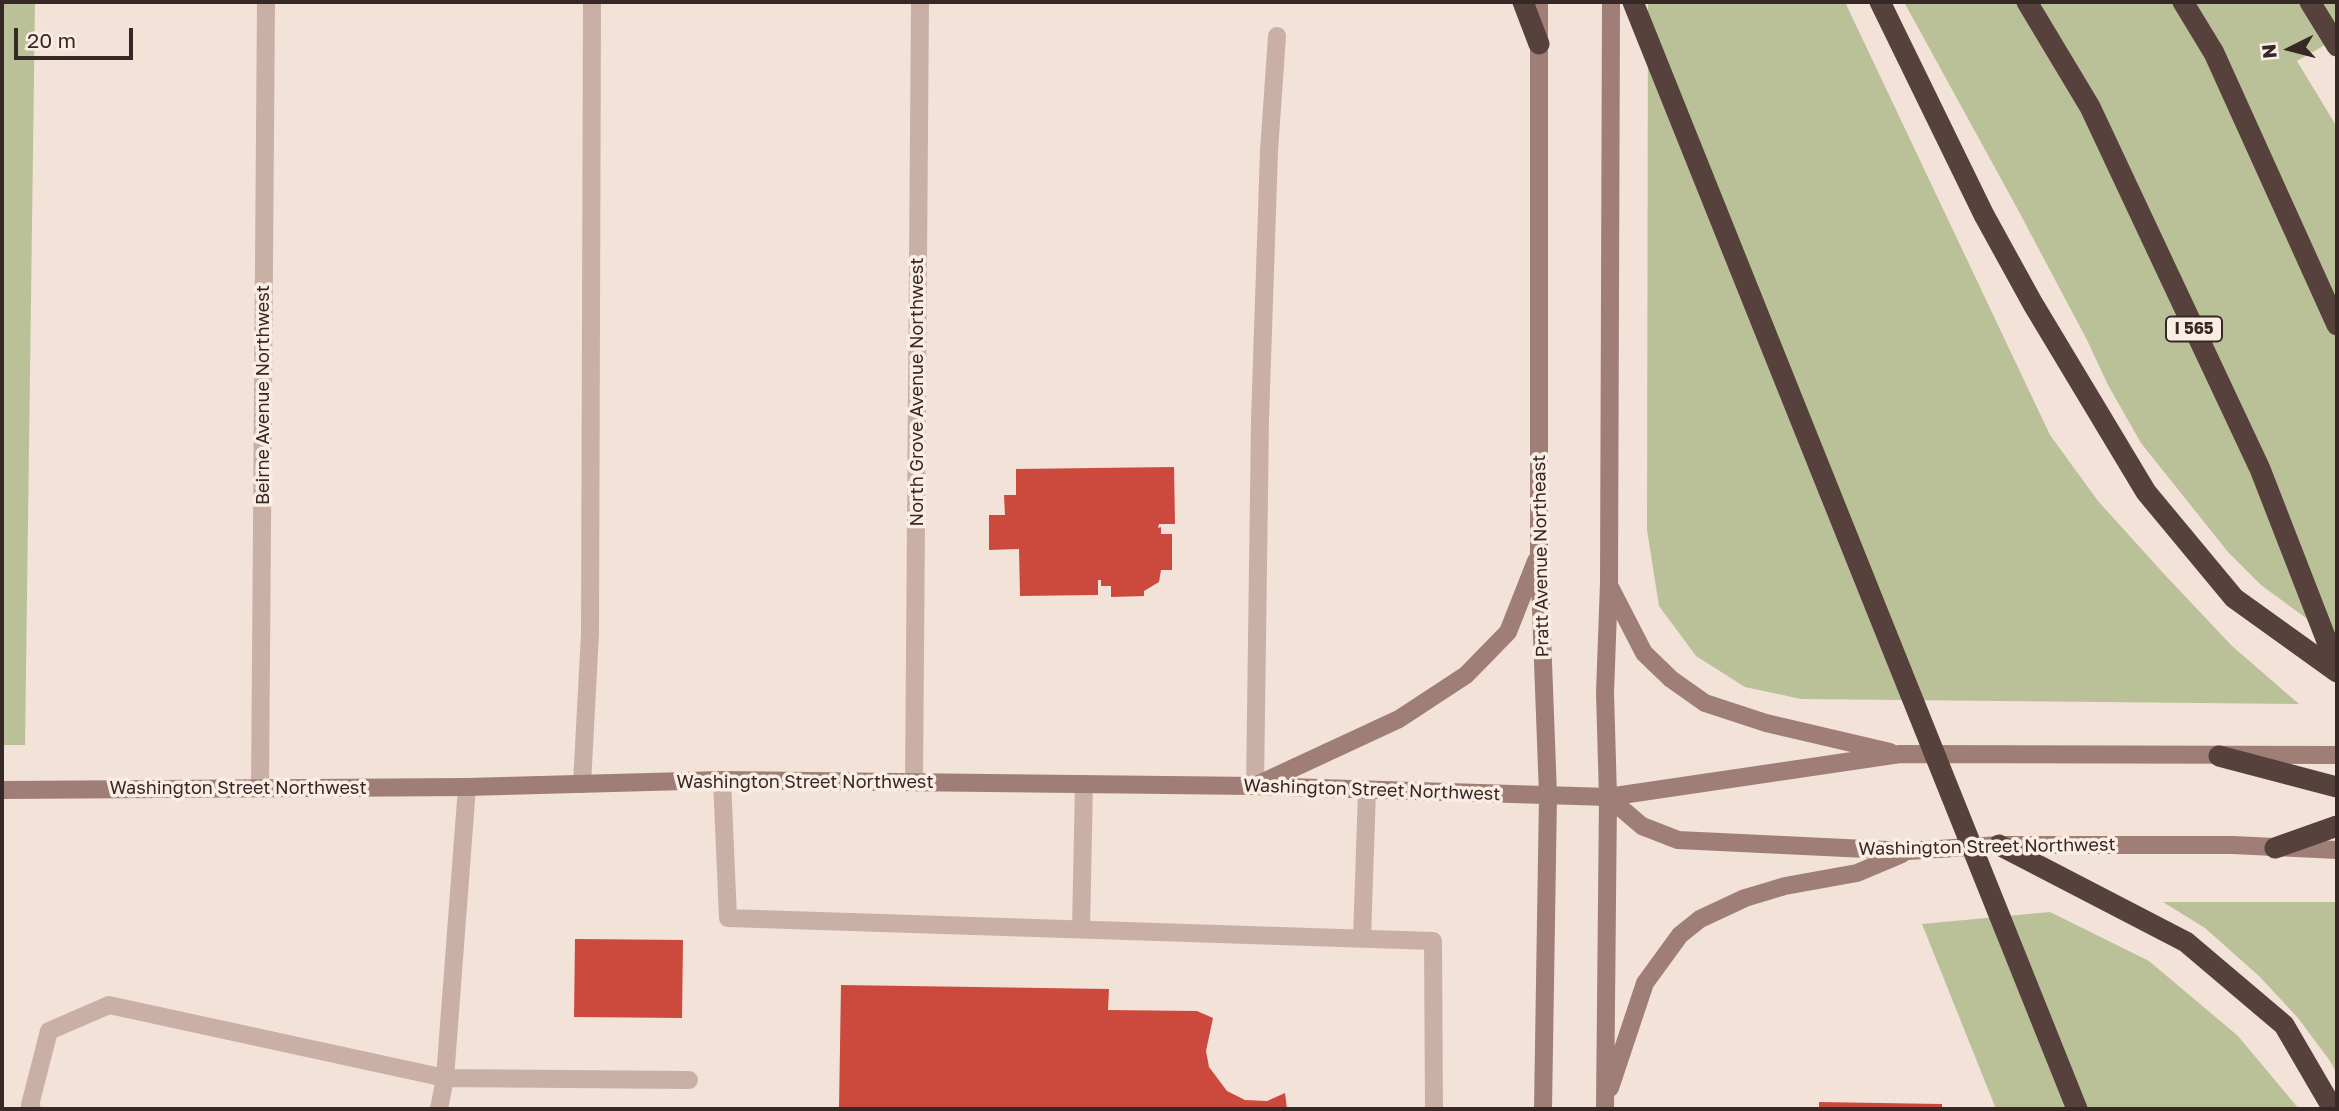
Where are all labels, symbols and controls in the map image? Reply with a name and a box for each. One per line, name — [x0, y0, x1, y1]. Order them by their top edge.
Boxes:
scale bar — [18, 14, 136, 58]
north arrow — [2255, 14, 2325, 84]
text: 20 m — [27, 27, 76, 53]
text: N — [2256, 43, 2281, 60]
street label: North Grove Avenue Northwest — [906, 258, 928, 526]
street label: Beirne Avenue Northwest — [252, 285, 274, 505]
road number: I 565 — [2166, 316, 2222, 342]
street label: Pratt Avenue Northeast — [1528, 454, 1554, 658]
street label: Washington Street Northwest — [676, 771, 934, 793]
street label: Washington Street Northwest — [1243, 775, 1501, 805]
street label: Washington Street Northwest — [109, 777, 367, 799]
street label: Washington Street Northwest — [1858, 834, 2116, 860]

